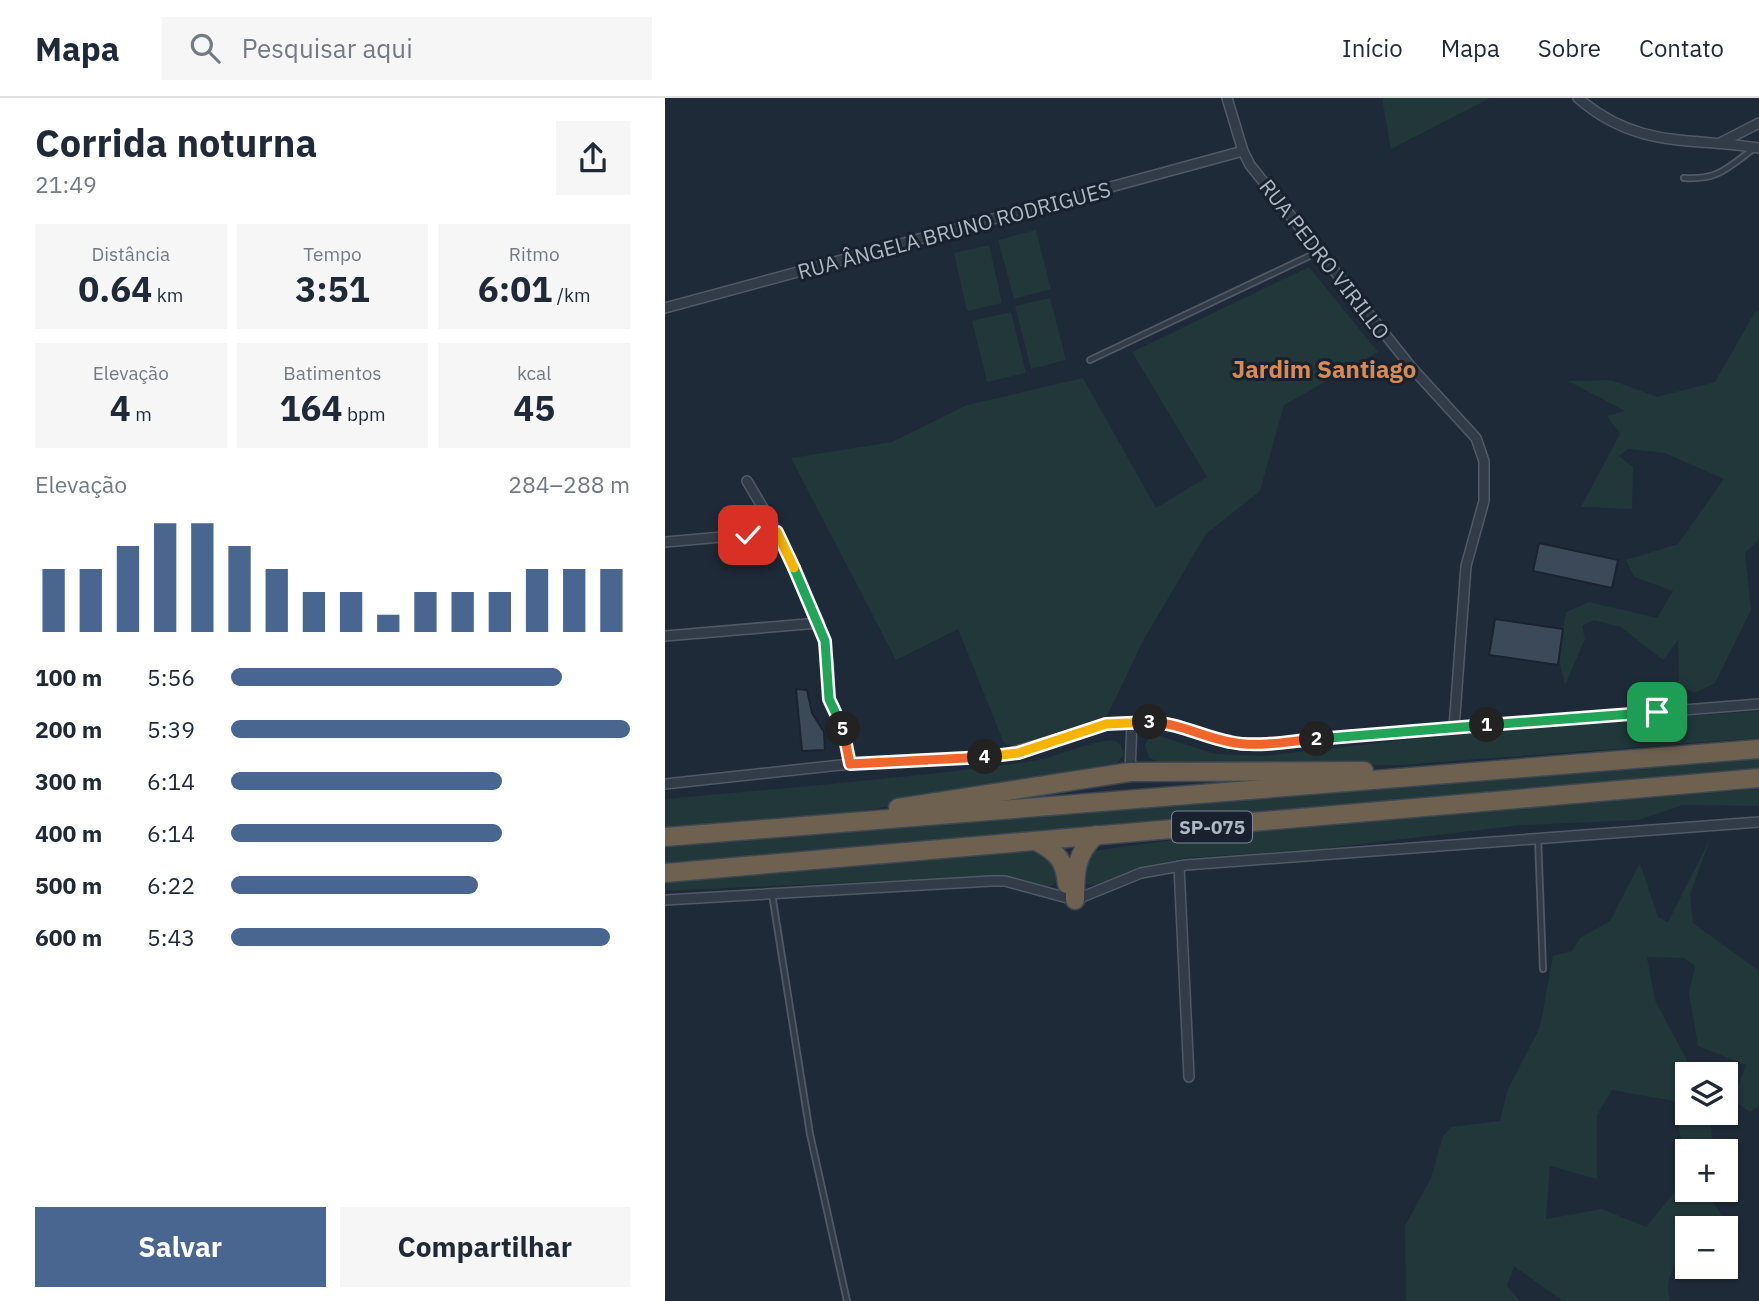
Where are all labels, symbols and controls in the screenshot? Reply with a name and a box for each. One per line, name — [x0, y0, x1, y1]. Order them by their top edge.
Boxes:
search box — [162, 17, 652, 80]
text: Mapa — [35, 27, 120, 70]
icon: search — [186, 29, 224, 67]
text: Pesquisar aqui — [242, 31, 413, 65]
text: Início — [1342, 32, 1403, 64]
text: Mapa — [1441, 32, 1500, 64]
text: Sobre — [1538, 32, 1601, 64]
text: Contato — [1639, 32, 1724, 64]
text: Corrida noturna — [35, 118, 317, 167]
button: share — [556, 121, 630, 195]
text: 21:49 — [35, 169, 97, 199]
street label: RUA PEDRO VIRILLO — [1254, 173, 1396, 345]
street label: RUA ÂNGELA BRUNO RODRIGUES — [794, 175, 1114, 285]
text: Distância — [91, 242, 170, 266]
text: Tempo — [303, 242, 362, 266]
text: Ritmo — [509, 242, 560, 266]
text: 0.64 — [78, 266, 152, 312]
text: 3:51 — [295, 266, 370, 312]
text: 6:01 — [478, 266, 552, 312]
text: km — [152, 283, 183, 307]
text: /km — [552, 283, 591, 307]
district label: Jardim Santiago — [1232, 353, 1416, 385]
text: Elevação — [93, 361, 169, 385]
text: Batimentos — [283, 361, 382, 385]
text: kcal — [517, 361, 551, 385]
text: 4 — [110, 385, 131, 431]
text: 164 — [279, 385, 342, 431]
text: 45 — [513, 385, 555, 431]
text: m — [131, 402, 152, 426]
text: bpm — [342, 402, 386, 426]
text: Elevação — [35, 469, 127, 499]
text: 284–288 m — [508, 469, 630, 499]
pin — [718, 505, 778, 565]
icon: check — [729, 516, 767, 554]
text: 100 m — [35, 662, 102, 692]
text: 5:56 — [147, 662, 195, 692]
pin — [1627, 682, 1687, 742]
icon: arrive — [1638, 693, 1676, 731]
pin: 3 — [1133, 704, 1168, 740]
pin: 1 — [1469, 708, 1505, 742]
text: 3 — [1144, 709, 1155, 733]
pin: 5 — [825, 712, 861, 746]
text: 1 — [1481, 712, 1492, 736]
text: 200 m — [35, 714, 102, 744]
text: 5:39 — [147, 714, 195, 744]
text: 5 — [837, 716, 848, 740]
pin: 2 — [1299, 722, 1335, 756]
text: 2 — [1311, 726, 1322, 750]
pin: 4 — [967, 740, 1003, 774]
text: 4 — [979, 744, 990, 768]
text: 300 m — [35, 766, 102, 796]
text: 6:14 — [147, 766, 195, 796]
road number: SP-075 — [1172, 812, 1252, 842]
text: 400 m — [35, 818, 102, 848]
text: 6:14 — [147, 818, 195, 848]
text: 500 m — [35, 870, 102, 900]
text: 6:22 — [147, 870, 195, 900]
text: 600 m — [35, 922, 102, 952]
text: 5:43 — [147, 922, 195, 952]
map controls — [1675, 1062, 1738, 1279]
button: layers — [1675, 1062, 1738, 1125]
button: + — [1675, 1139, 1738, 1202]
button: Salvar — [35, 1207, 326, 1287]
button: Compartilhar — [340, 1207, 630, 1287]
button: − — [1675, 1216, 1738, 1279]

